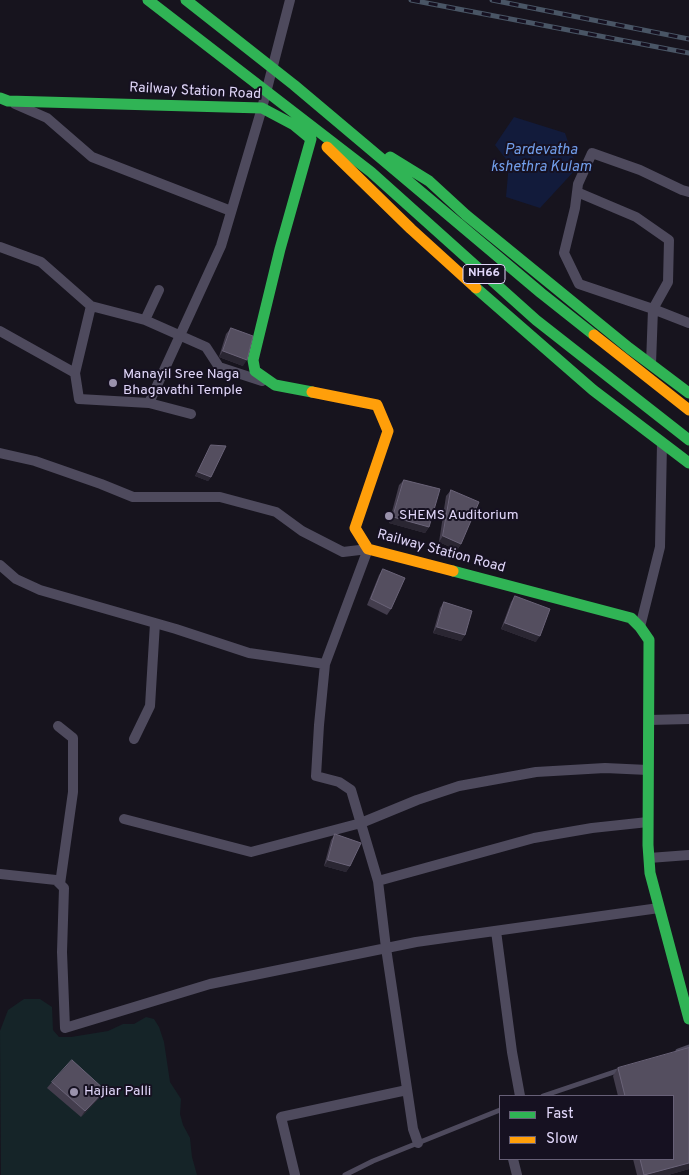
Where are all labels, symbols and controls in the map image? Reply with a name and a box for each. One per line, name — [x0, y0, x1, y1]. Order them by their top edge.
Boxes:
street label: Railway Station Road — [129, 80, 261, 104]
water label: Pardevatha kshethra Kulam — [491, 142, 591, 177]
road number: NH66 — [463, 264, 505, 284]
place label: Manayil Sree Naga Bhagavathi Temple — [123, 367, 243, 400]
marker: Manayil Sree Naga Bhagavathi Temple — [107, 377, 119, 389]
place label: SHEMS Auditorium — [399, 508, 519, 524]
marker: SHEMS Auditorium — [383, 510, 395, 522]
street label: Railway Station Road — [375, 527, 507, 577]
place label: Hajiar Palli — [84, 1084, 151, 1100]
marker: Hajiar Palli — [68, 1086, 80, 1098]
legend — [499, 1095, 674, 1160]
text: Fast — [546, 1105, 574, 1124]
text: Slow — [546, 1130, 578, 1149]

